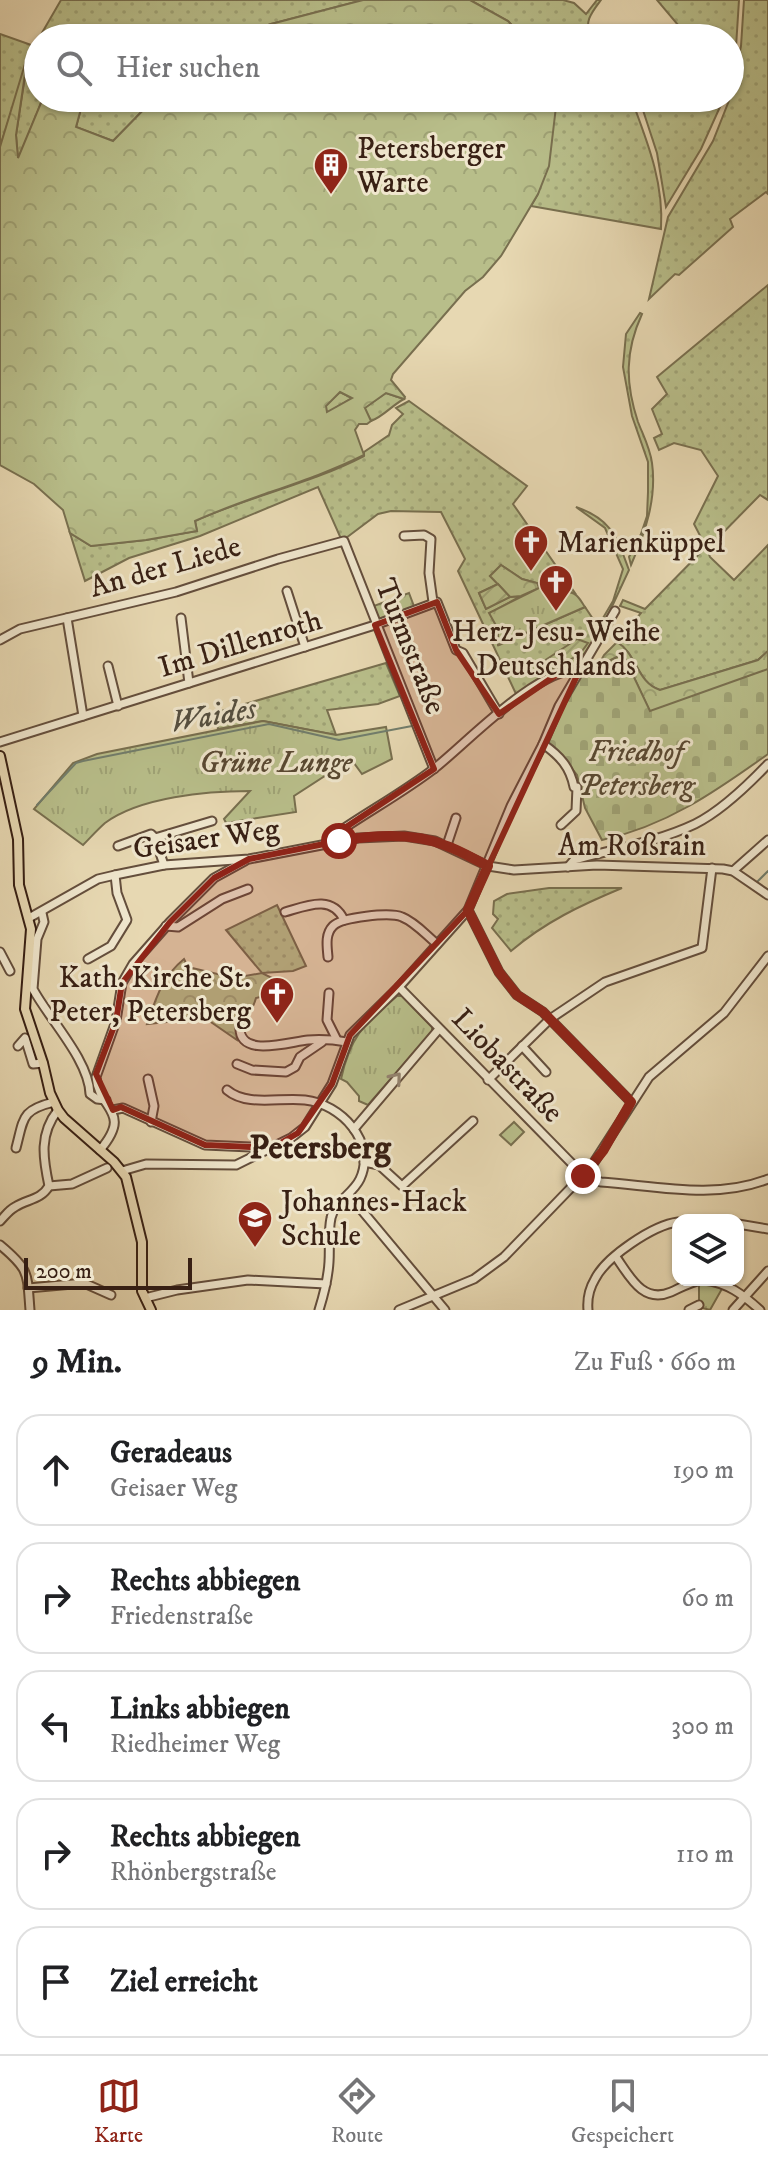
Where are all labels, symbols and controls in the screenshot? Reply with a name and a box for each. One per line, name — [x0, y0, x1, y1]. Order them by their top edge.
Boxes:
search box — [24, 24, 744, 112]
icon: search — [52, 46, 96, 90]
text: Hier suchen — [116, 50, 260, 87]
place label: Petersberger Warte — [356, 131, 505, 202]
building icon: Petersberger Warte — [312, 146, 350, 196]
church icon: Marienküppel — [512, 523, 550, 573]
place label: Marienküppel — [557, 525, 725, 562]
street label: An der Liede — [86, 528, 245, 607]
church icon: Herz-Jesu-Weihe Deutschlands — [537, 563, 575, 613]
street label: Turmstraße — [366, 573, 454, 720]
street label: Im Dillenroth — [154, 602, 327, 687]
place label: Herz-Jesu-Weihe Deutschlands — [452, 614, 660, 685]
water label: Waides — [167, 689, 261, 743]
park label: Friedhof Petersberg — [578, 734, 697, 805]
park label: Grüne Lunge — [200, 745, 353, 782]
street label: Geisaer Weg — [131, 811, 282, 868]
route start — [321, 823, 357, 859]
street label: Am Roßrain — [558, 828, 706, 865]
place label: Kath. Kirche St. Peter, Petersberg — [49, 960, 251, 1031]
church icon: Kath. Kirche St. Peter, Petersberg — [258, 975, 296, 1025]
street label: Liobastraße — [443, 1001, 571, 1131]
one-way arrow — [386, 1073, 401, 1088]
district label: Petersberg — [249, 1127, 392, 1169]
route end — [565, 1158, 601, 1194]
place label: Johannes-Hack Schule — [278, 1184, 467, 1255]
school or university icon: Johannes-Hack Schule — [236, 1199, 274, 1249]
map controls — [672, 1214, 744, 1286]
button: layers — [672, 1214, 744, 1286]
scale bar — [24, 1254, 192, 1290]
text: 200 m — [36, 1258, 92, 1285]
text: 9 Min. — [32, 1341, 122, 1383]
text: Zu Fuß · 660 m — [574, 1346, 736, 1379]
text: Geradeaus — [110, 1435, 232, 1472]
icon: ahead — [34, 1448, 78, 1492]
text: 190 m — [672, 1454, 734, 1487]
text: Geisaer Weg — [110, 1472, 237, 1505]
text: Rechts abbiegen — [110, 1563, 300, 1600]
icon: right — [34, 1576, 78, 1620]
text: 60 m — [681, 1582, 734, 1615]
text: Friedenstraße — [110, 1600, 253, 1633]
text: Links abbiegen — [110, 1691, 290, 1728]
icon: left — [34, 1704, 78, 1748]
text: 300 m — [671, 1710, 734, 1743]
text: Riedheimer Weg — [110, 1728, 280, 1761]
text: Rechts abbiegen — [110, 1819, 300, 1856]
icon: right — [34, 1832, 78, 1876]
text: 110 m — [676, 1838, 734, 1871]
text: Rhönbergstraße — [110, 1856, 277, 1889]
icon: arrive — [34, 1960, 78, 2004]
text: Ziel erreicht — [110, 1964, 258, 2001]
tab: Karte — [94, 2074, 143, 2149]
tab: Route — [331, 2074, 383, 2149]
tab: Gespeichert — [571, 2074, 674, 2149]

